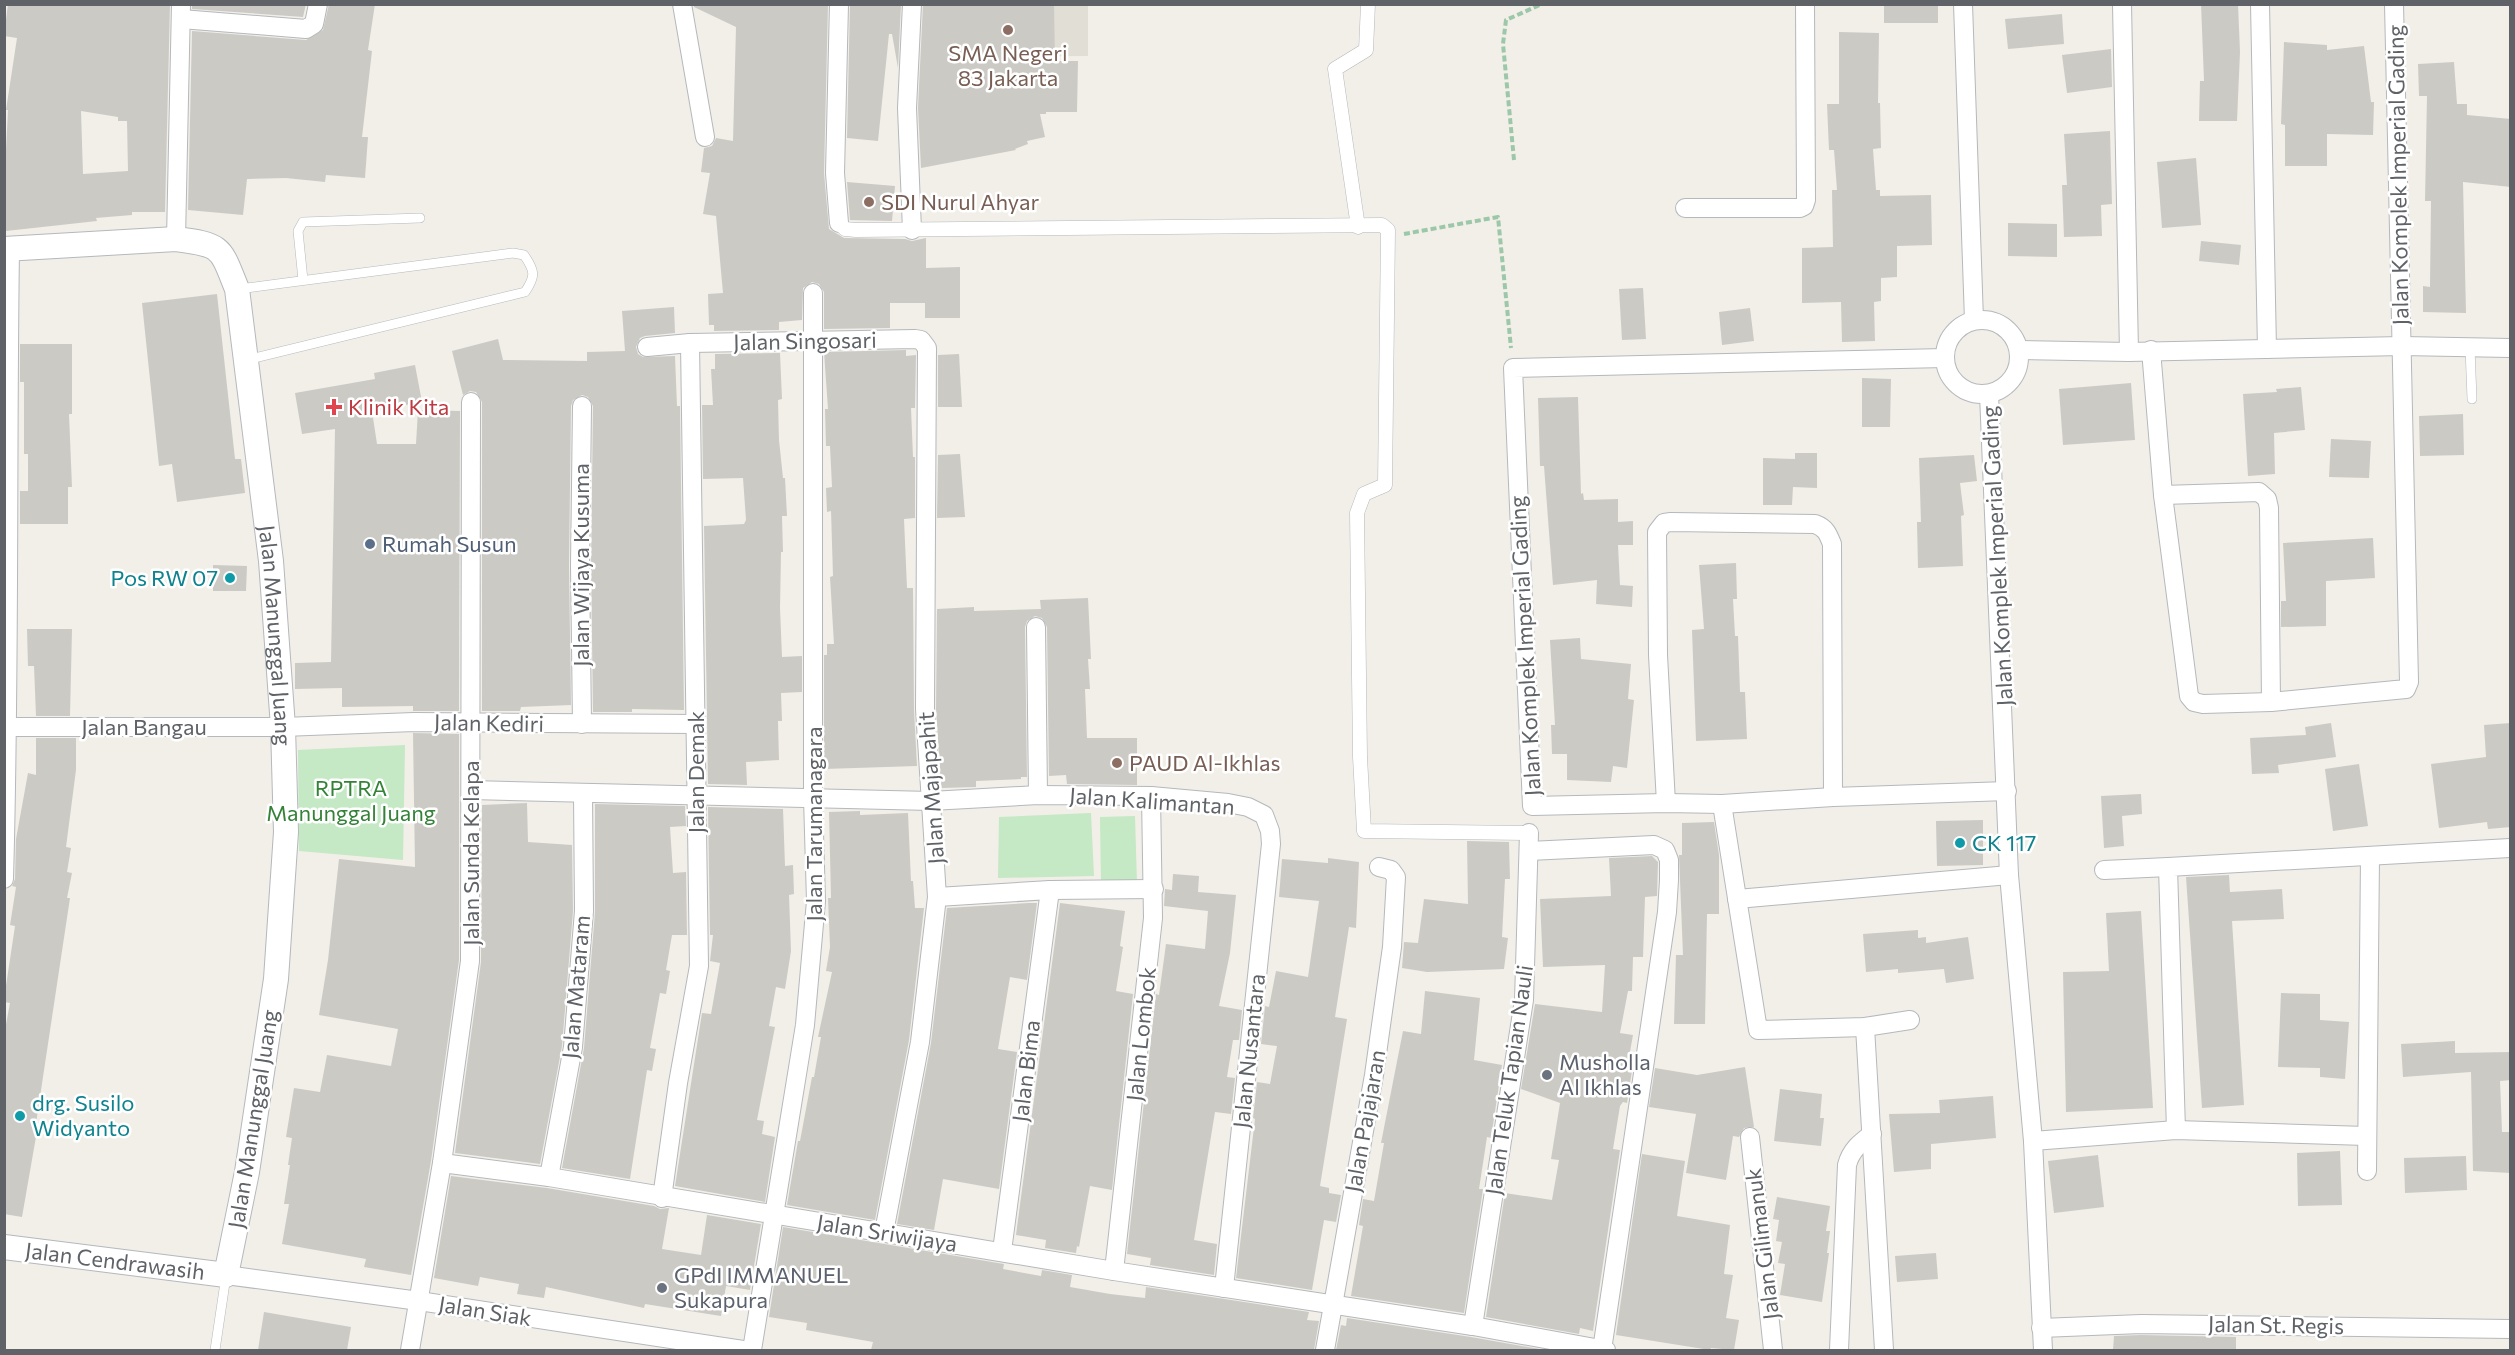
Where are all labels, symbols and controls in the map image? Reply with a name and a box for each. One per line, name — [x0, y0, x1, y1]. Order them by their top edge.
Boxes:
marker: SMA Negeri 83 Jakarta — [1001, 23, 1015, 37]
street label: Jalan Komplek Imperial Gading — [2381, 24, 2414, 326]
place label: SMA Negeri 83 Jakarta — [948, 39, 1068, 91]
place label: SDI Nurul Ahyar — [881, 188, 1039, 215]
marker: SDI Nurul Ahyar — [862, 195, 876, 209]
street label: Jalan Singosari — [733, 326, 877, 355]
place label: Klinik Kita — [348, 393, 449, 420]
marker: Klinik Kita — [325, 398, 343, 416]
street label: Jalan Komplek Imperial Gading — [1975, 405, 2018, 707]
street label: Jalan Wijaya Kusuma — [567, 463, 594, 667]
street label: Jalan Komplek Imperial Gading — [1503, 495, 1546, 797]
street label: Jalan Manunggal Juang — [254, 523, 298, 746]
place label: Rumah Susun — [382, 530, 517, 557]
marker: Rumah Susun — [363, 537, 377, 551]
place label: Pos RW 07 — [111, 564, 218, 591]
marker: Pos RW 07 — [223, 571, 237, 585]
street label: Jalan Kediri — [434, 708, 544, 737]
street label: Jalan Demak — [682, 711, 709, 833]
street label: Jalan Majapahit — [912, 711, 949, 865]
street label: Jalan Bangau — [81, 713, 207, 740]
street label: Jalan Tarumanagara — [800, 727, 827, 921]
place label: PAUD Al-Ikhlas — [1129, 749, 1281, 776]
marker: PAUD Al-Ikhlas — [1110, 756, 1124, 770]
street label: Jalan Sunda Kelapa — [457, 760, 484, 946]
park label: RPTRA Manunggal Juang — [266, 774, 436, 826]
street label: Jalan Kalimantan — [1068, 781, 1236, 820]
place label: CK 117 — [1972, 829, 2036, 856]
marker: CK 117 — [1953, 836, 1967, 850]
street label: Jalan Mataram — [556, 914, 595, 1060]
street label: Jalan Teluk Tapian Nauli — [1479, 963, 1538, 1197]
street label: Jalan Lombok — [1120, 965, 1161, 1102]
street label: Jalan Nusantara — [1227, 972, 1270, 1130]
street label: Jalan Manunggal Juang — [222, 1007, 283, 1230]
street label: Jalan Bima — [1006, 1018, 1045, 1123]
street label: Jalan Pajajaran — [1339, 1048, 1390, 1194]
place label: Musholla Al Ikhlas — [1559, 1048, 1651, 1100]
marker: Musholla Al Ikhlas — [1540, 1068, 1554, 1082]
place label: drg. Susilo Widyanto — [32, 1089, 134, 1141]
marker: drg. Susilo Widyanto — [13, 1109, 27, 1123]
street label: Jalan Gilimanuk — [1739, 1167, 1784, 1321]
street label: Jalan Sriwijaya — [815, 1208, 959, 1257]
street label: Jalan Cendrawasih — [24, 1236, 206, 1285]
place label: GPdI IMMANUEL Sukapura — [674, 1261, 848, 1313]
marker: GPdI IMMANUEL Sukapura — [655, 1281, 669, 1295]
street label: Jalan Siak — [437, 1290, 534, 1331]
street label: Jalan St. Regis — [2208, 1310, 2344, 1339]

